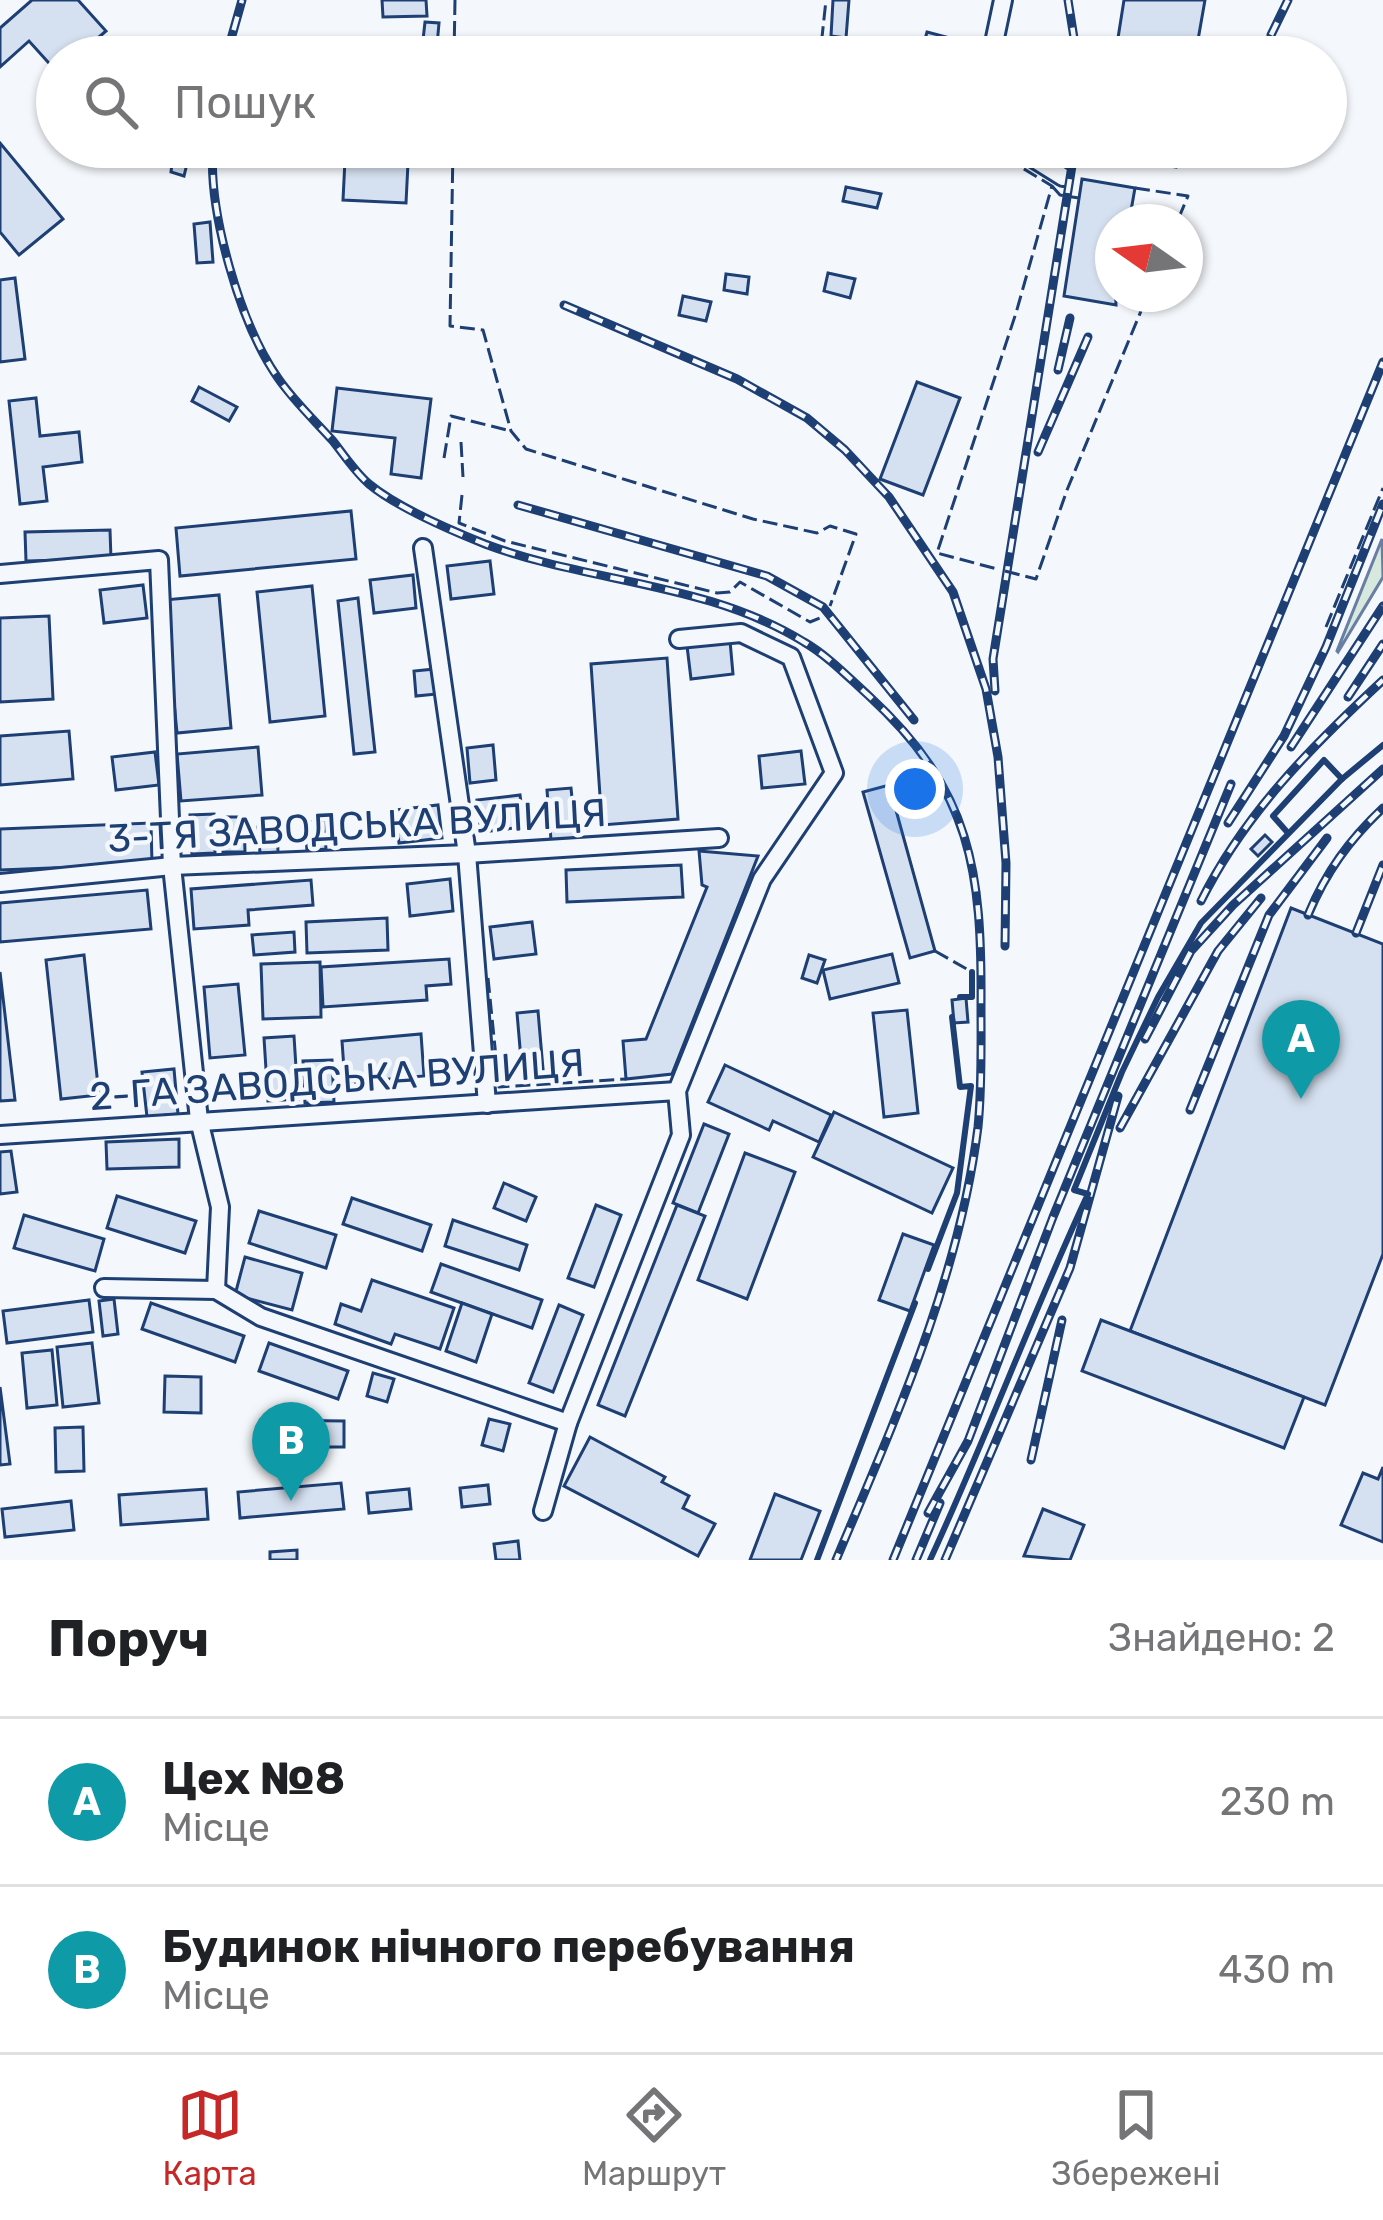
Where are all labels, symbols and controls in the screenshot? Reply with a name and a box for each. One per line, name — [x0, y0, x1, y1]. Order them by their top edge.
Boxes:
search box — [36, 36, 1347, 168]
icon: search — [78, 69, 144, 135]
text: Пошук — [174, 76, 316, 129]
north arrow — [1095, 204, 1203, 312]
your location — [885, 759, 945, 819]
street label: 3-ТЯ ЗАВОДСЬКА ВУЛИЦЯ — [106, 790, 608, 862]
pin: A — [1262, 1000, 1340, 1099]
street label: 2-ГА ЗАВОДСЬКА ВУЛИЦЯ — [88, 1040, 586, 1120]
pin: B — [252, 1402, 330, 1501]
text: Поруч — [48, 1608, 209, 1669]
text: Знайдено: 2 — [1108, 1615, 1335, 1661]
text: Цех №8 — [162, 1752, 345, 1805]
text: A — [73, 1779, 101, 1825]
text: 230 m — [1220, 1779, 1335, 1825]
text: Місце — [162, 1805, 270, 1851]
text: Будинок нічного перебування — [162, 1920, 855, 1973]
text: B — [73, 1947, 101, 1993]
text: 430 m — [1218, 1947, 1335, 1993]
text: Місце — [162, 1973, 270, 2019]
tab: Карта — [163, 2082, 257, 2193]
tab: Маршрут — [582, 2082, 726, 2193]
tab: Збережені — [1051, 2082, 1220, 2193]

